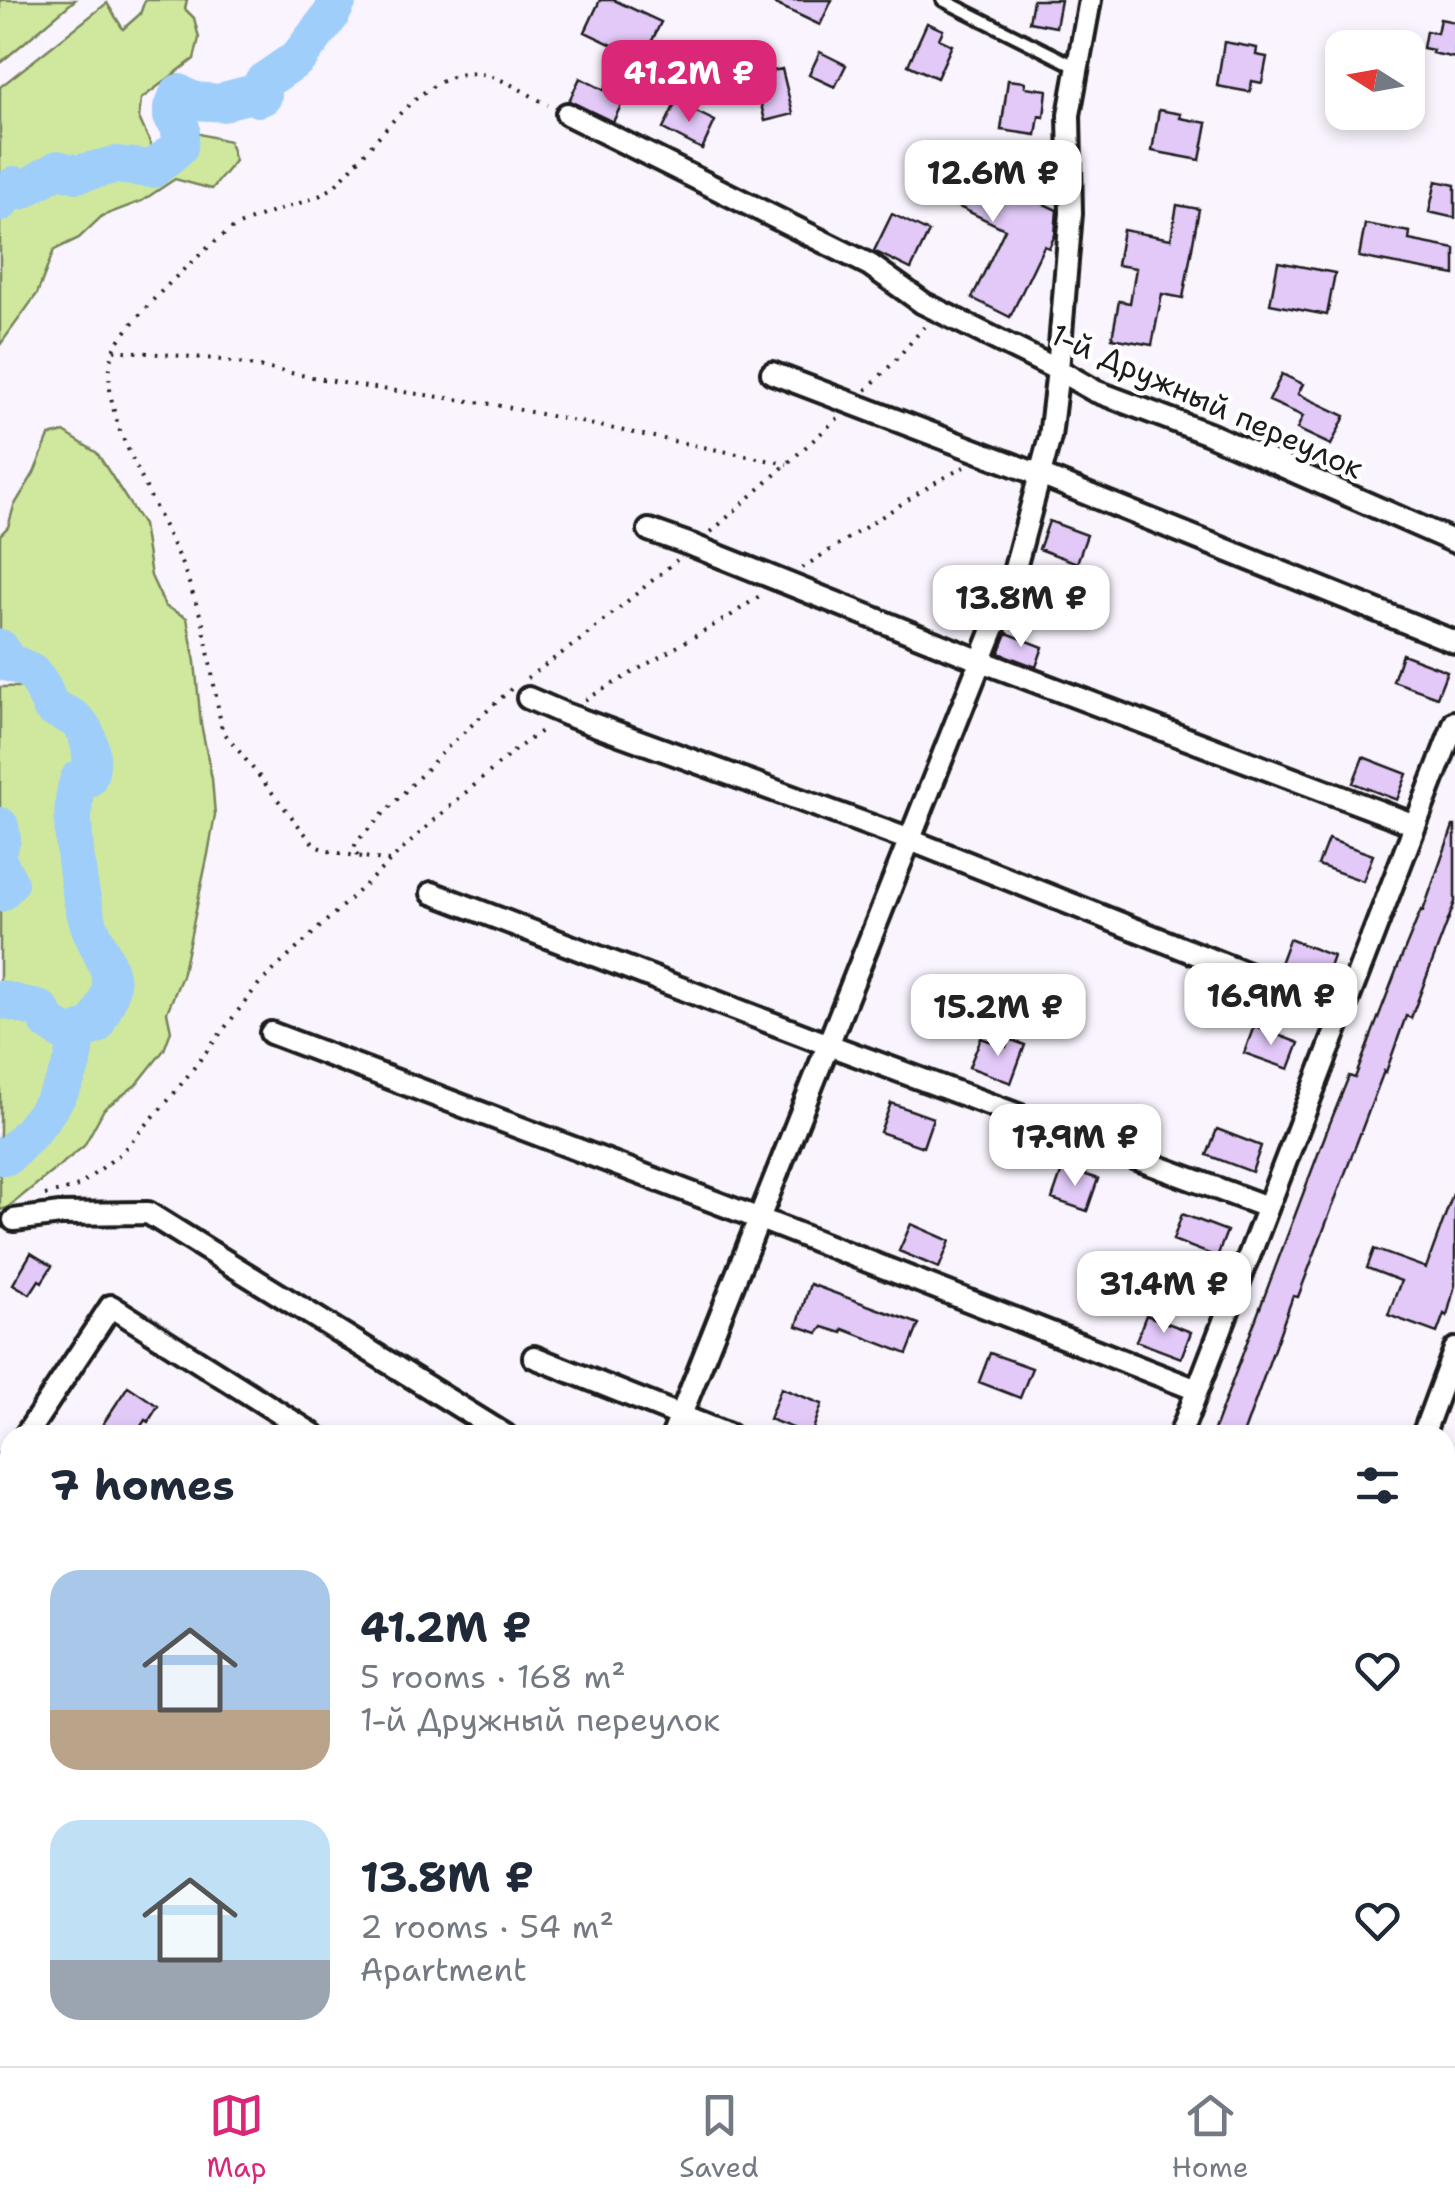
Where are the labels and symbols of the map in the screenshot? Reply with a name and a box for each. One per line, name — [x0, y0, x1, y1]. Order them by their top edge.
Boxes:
north arrow — [1325, 30, 1425, 130]
pin: 41.2M ₽ — [597, 40, 781, 125]
pin: 12.6M ₽ — [901, 140, 1085, 225]
street label: 1-й Дружный переулок — [1044, 314, 1370, 488]
pin: 13.8M ₽ — [929, 565, 1113, 650]
pin: 16.9M ₽ — [1179, 963, 1363, 1048]
pin: 15.2M ₽ — [906, 974, 1090, 1059]
pin: 17.9M ₽ — [983, 1104, 1167, 1189]
pin: 31.4M ₽ — [1072, 1251, 1256, 1336]

